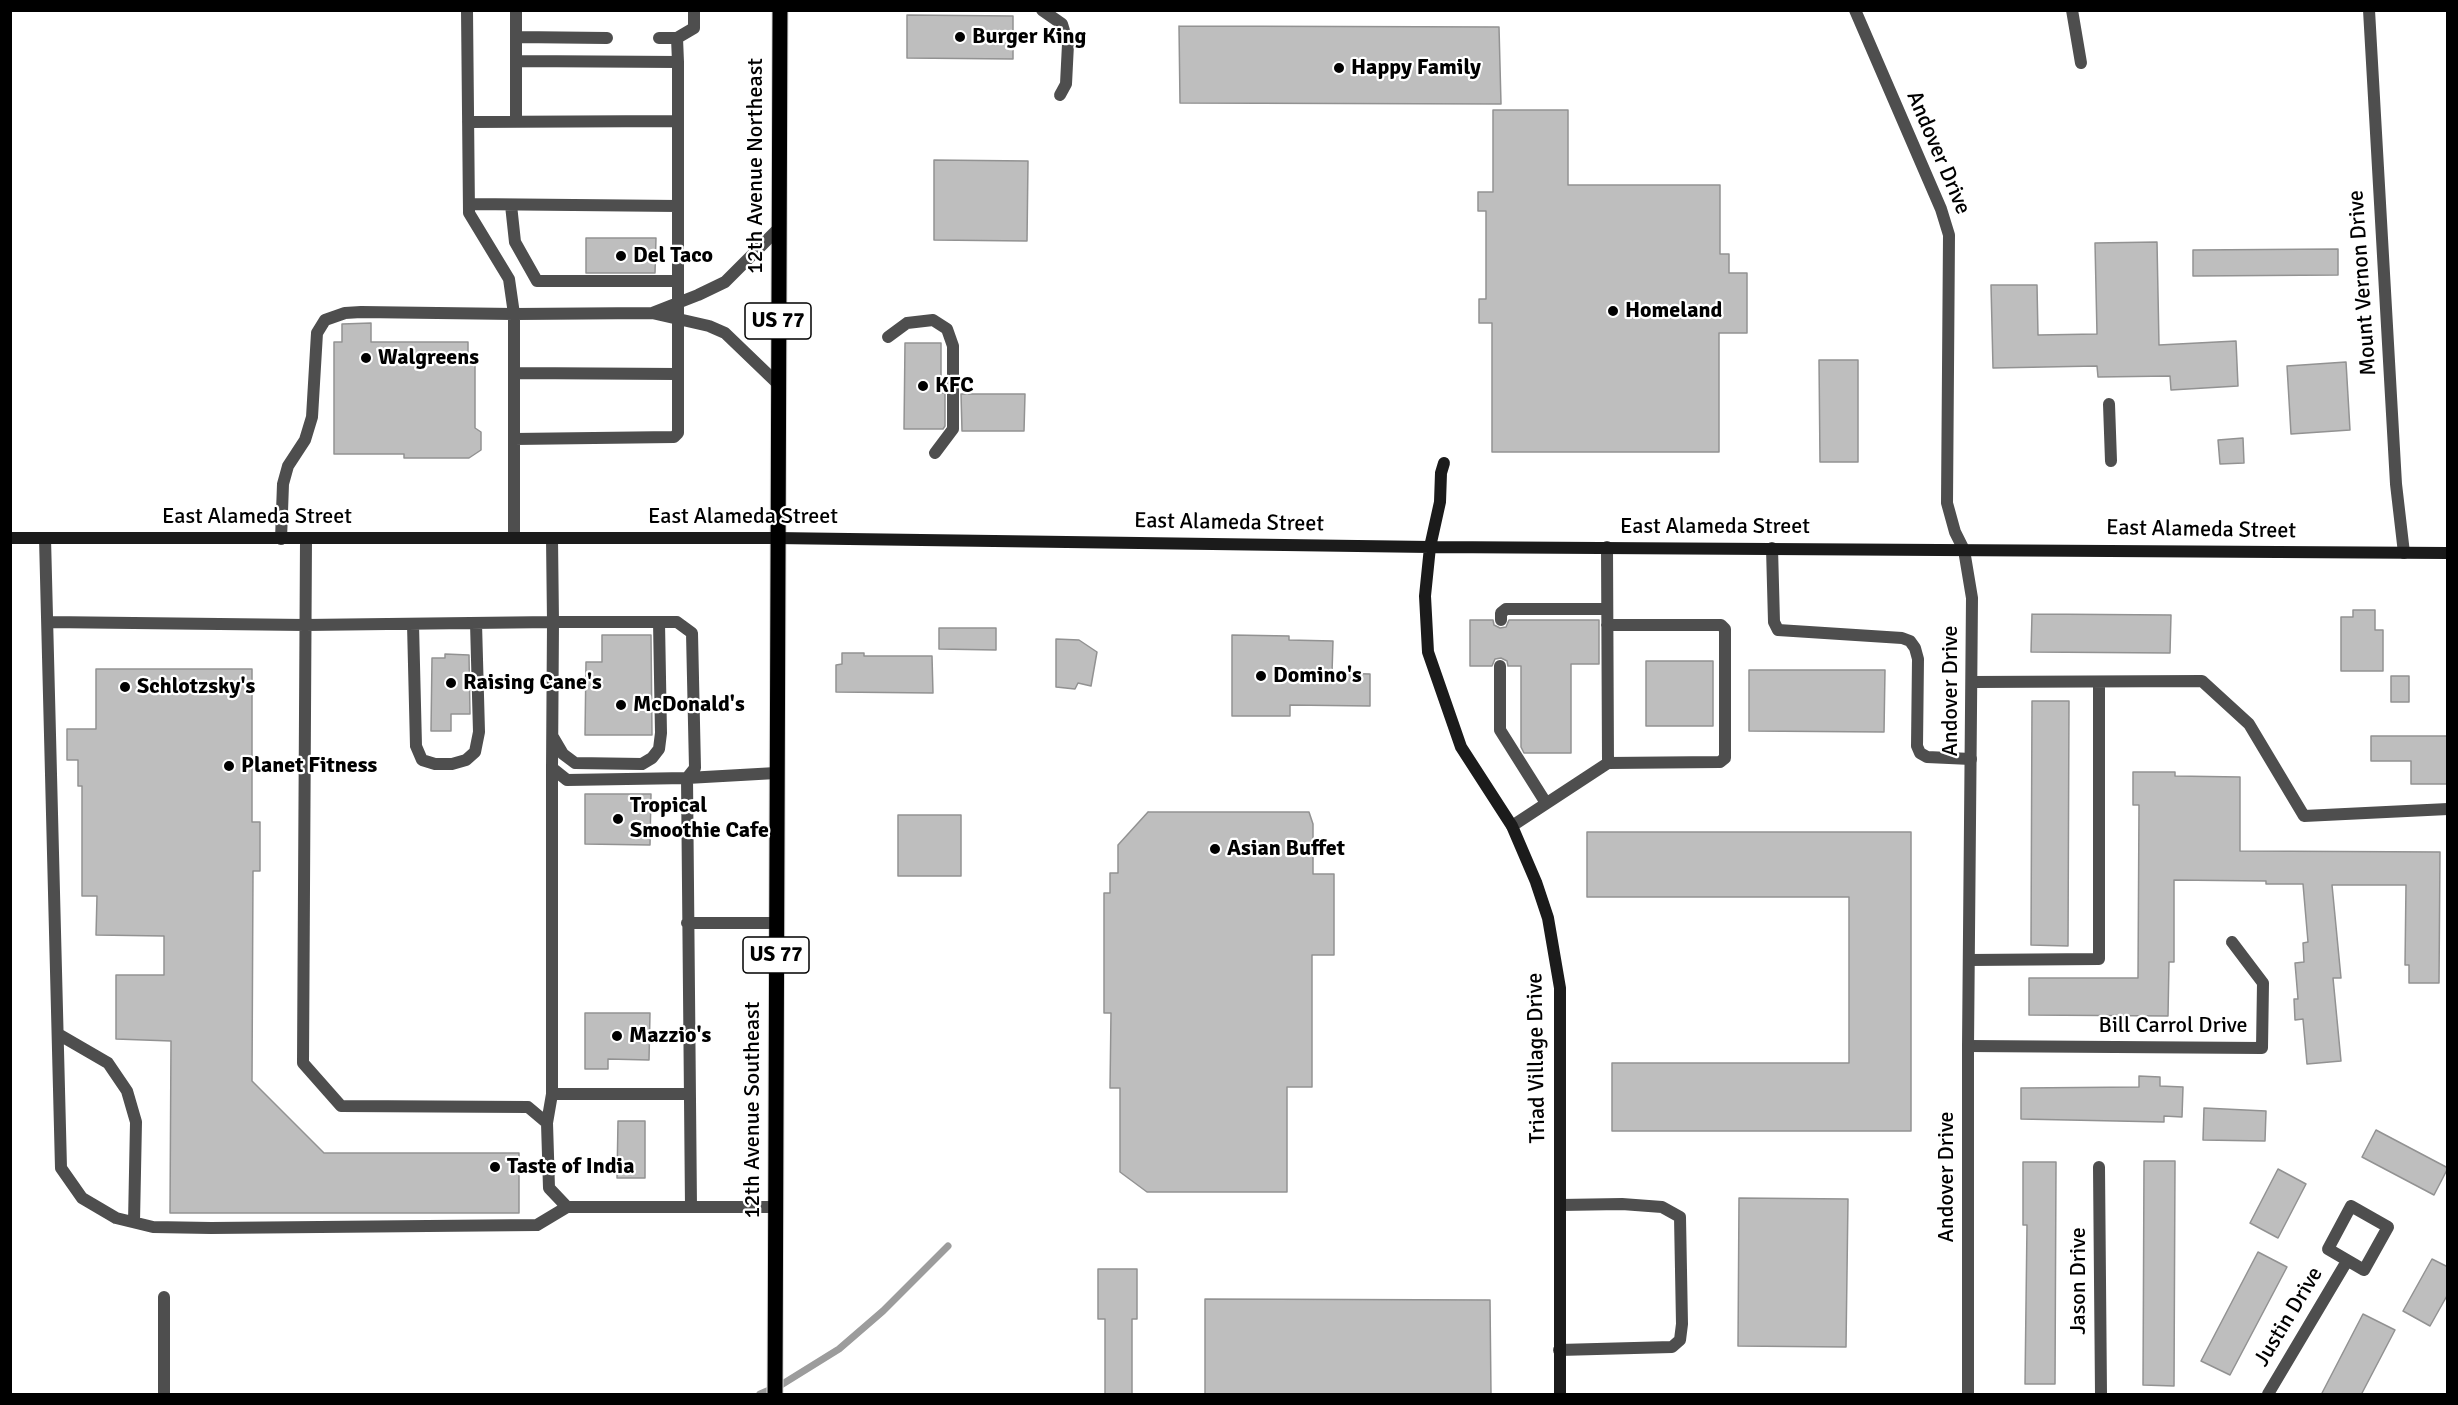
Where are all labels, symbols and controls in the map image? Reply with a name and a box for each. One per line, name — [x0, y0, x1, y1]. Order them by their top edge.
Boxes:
place label: Burger King — [972, 24, 1086, 50]
marker: Burger King — [953, 30, 967, 44]
place label: Happy Family — [1351, 55, 1481, 81]
street label: 12th Avenue Northeast — [743, 58, 769, 274]
marker: Happy Family — [1332, 61, 1346, 75]
street label: Andover Drive — [1900, 87, 1976, 219]
street label: Mount Vernon Drive — [2343, 189, 2383, 377]
place label: Del Taco — [633, 243, 713, 269]
marker: Del Taco — [614, 249, 628, 263]
place label: Homeland — [1625, 298, 1722, 324]
road number: US 77 — [745, 303, 811, 339]
marker: Homeland — [1606, 304, 1620, 318]
place label: Walgreens — [378, 345, 479, 371]
marker: Walgreens — [359, 351, 373, 365]
place label: KFC — [935, 373, 974, 399]
marker: KFC — [916, 379, 930, 393]
street label: East Alameda Street — [162, 504, 352, 530]
street label: East Alameda Street — [648, 504, 838, 530]
street label: East Alameda Street — [1134, 508, 1324, 538]
street label: East Alameda Street — [1620, 514, 1810, 540]
street label: East Alameda Street — [2106, 515, 2296, 545]
street label: Andover Drive — [1938, 625, 1964, 757]
place label: Domino's — [1273, 663, 1362, 689]
marker: Domino's — [1254, 669, 1268, 683]
place label: Raising Cane's — [463, 670, 602, 696]
place label: Schlotzsky's — [137, 674, 255, 700]
marker: Raising Cane's — [444, 676, 458, 690]
marker: Schlotzsky's — [118, 680, 132, 694]
place label: McDonald's — [633, 692, 745, 718]
marker: McDonald's — [614, 698, 628, 712]
place label: Planet Fitness — [241, 753, 377, 779]
marker: Planet Fitness — [222, 759, 236, 773]
place label: Tropical Smoothie Cafe — [630, 793, 769, 844]
marker: Tropical Smoothie Cafe — [611, 812, 625, 826]
place label: Asian Buffet — [1227, 836, 1345, 862]
marker: Asian Buffet — [1208, 842, 1222, 856]
road number: US 77 — [743, 937, 809, 973]
street label: Triad Village Drive — [1522, 972, 1552, 1144]
street label: 12th Avenue Southeast — [740, 1002, 766, 1218]
street label: Bill Carrol Drive — [2099, 1013, 2247, 1039]
place label: Mazzio's — [629, 1023, 711, 1049]
marker: Mazzio's — [610, 1029, 624, 1043]
street label: Andover Drive — [1934, 1111, 1960, 1243]
place label: Taste of India — [507, 1154, 634, 1180]
marker: Taste of India — [488, 1160, 502, 1174]
street label: Jason Drive — [2066, 1227, 2092, 1335]
street label: Justin Drive — [2249, 1262, 2329, 1372]

